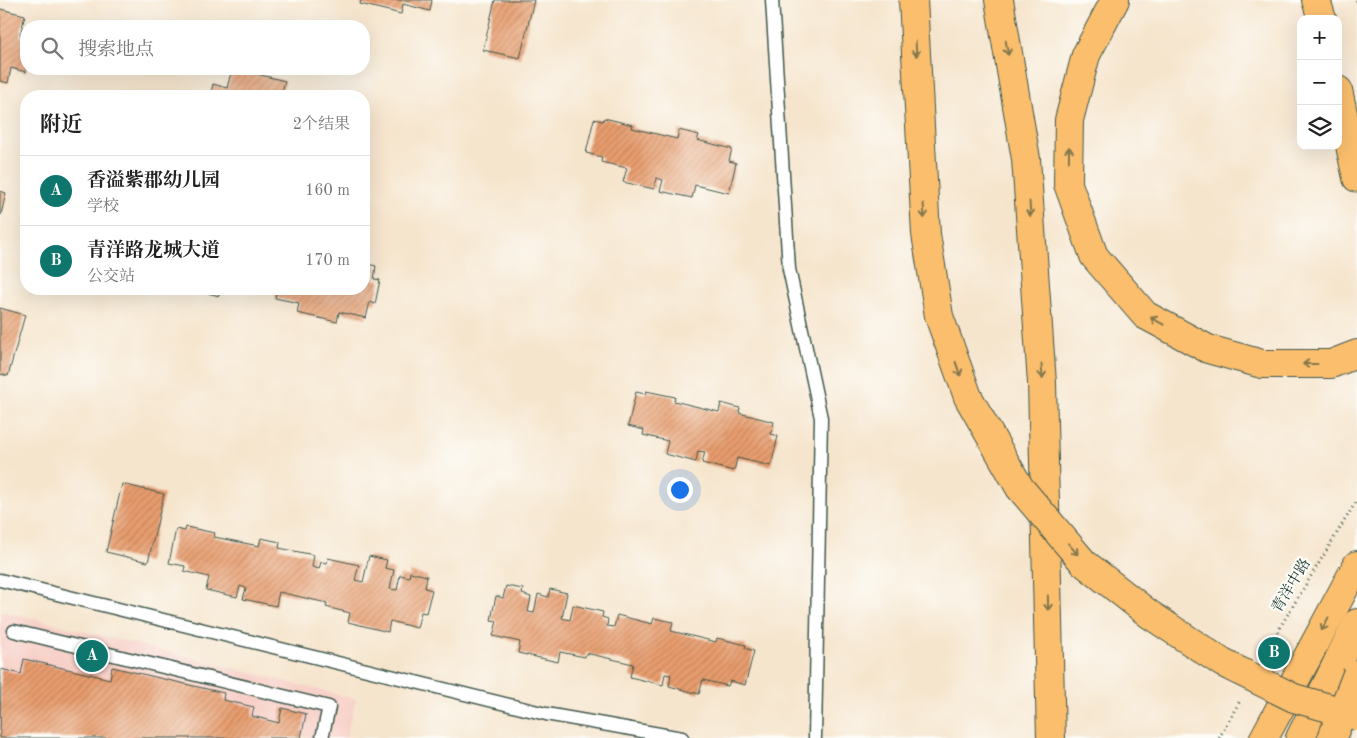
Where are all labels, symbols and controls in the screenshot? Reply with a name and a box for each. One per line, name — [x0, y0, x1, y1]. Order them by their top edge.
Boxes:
map controls — [1297, 15, 1342, 150]
button: + — [1297, 15, 1342, 60]
search box — [20, 20, 370, 75]
icon: search — [38, 34, 66, 62]
one-way arrow — [911, 40, 920, 56]
one-way arrow — [1003, 40, 1013, 56]
text: 搜索地点 — [78, 41, 154, 60]
button: − — [1297, 60, 1342, 105]
button: layers — [1297, 105, 1342, 150]
text: 附近 — [40, 115, 82, 136]
text: 2个结果 — [293, 117, 350, 133]
one-way arrow — [1064, 146, 1074, 162]
text: 香溢紫郡幼儿园 — [87, 172, 220, 191]
text: A — [50, 183, 62, 199]
text: 160 m — [305, 183, 350, 199]
text: 学校 — [87, 199, 119, 215]
one-way arrow — [1025, 201, 1034, 217]
one-way arrow — [920, 203, 929, 219]
text: 青洋路龙城大道 — [87, 242, 220, 261]
text: B — [50, 253, 62, 269]
text: 170 m — [305, 253, 350, 269]
text: 公交站 — [87, 269, 135, 285]
one-way arrow — [1150, 316, 1165, 325]
one-way arrow — [1303, 359, 1319, 369]
one-way arrow — [954, 361, 963, 376]
one-way arrow — [1037, 363, 1046, 379]
your location — [667, 477, 693, 503]
one-way arrow — [1067, 542, 1078, 555]
street label: 青洋中路 — [1268, 555, 1314, 616]
one-way arrow — [1043, 595, 1053, 611]
one-way arrow — [1320, 616, 1330, 631]
pin: B — [1258, 634, 1290, 672]
pin: A — [76, 637, 108, 675]

